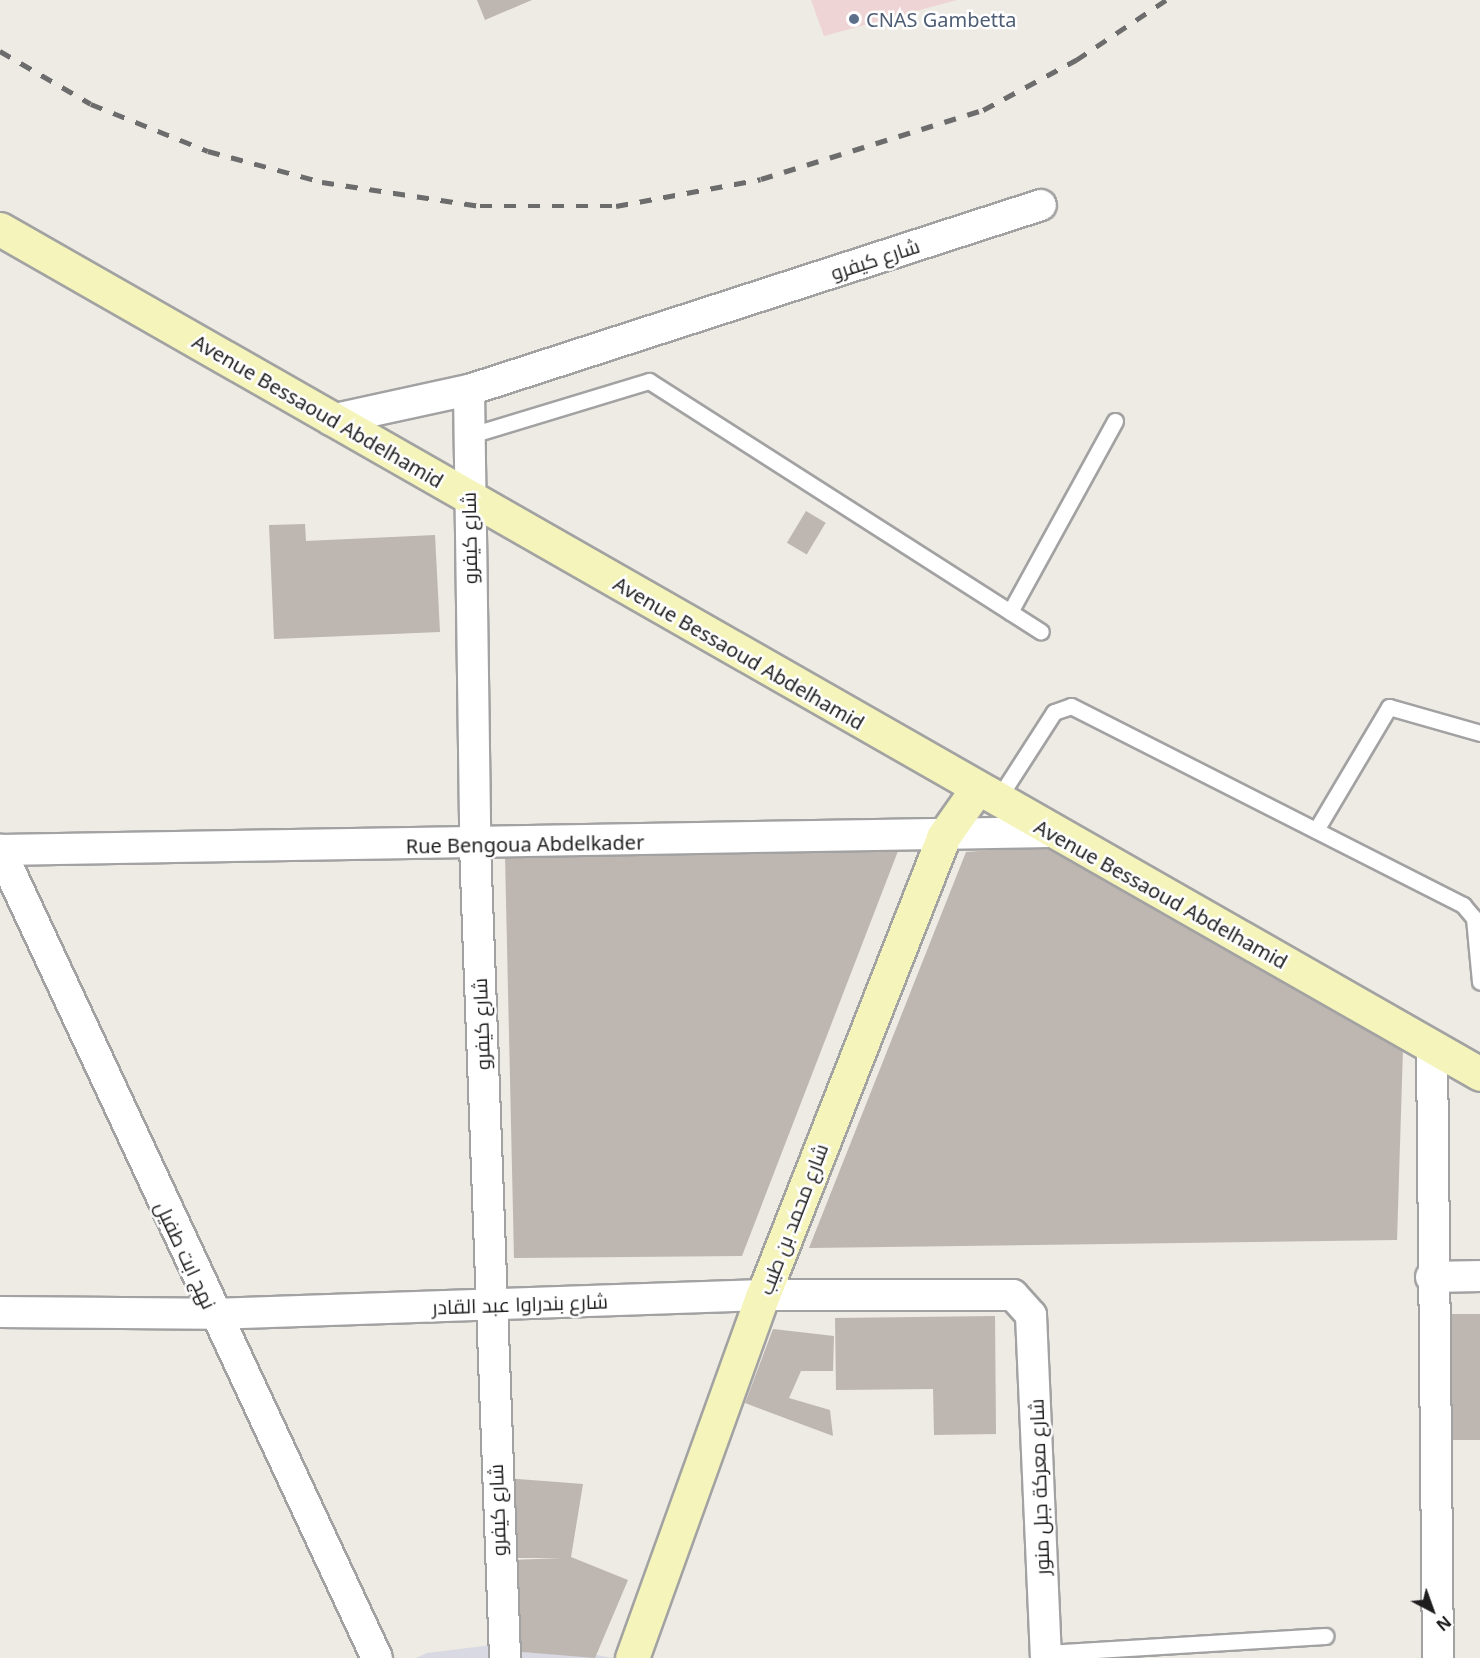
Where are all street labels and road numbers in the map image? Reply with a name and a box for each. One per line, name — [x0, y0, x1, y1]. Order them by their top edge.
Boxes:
street label: شارع كيفرو — [828, 233, 922, 285]
street label: Avenue Bessaoud Abdelhamid — [188, 329, 448, 493]
street label: شارع كيفرو — [456, 492, 482, 584]
street label: Avenue Bessaoud Abdelhamid — [609, 571, 869, 735]
street label: Avenue Bessaoud Abdelhamid — [1030, 814, 1292, 974]
street label: Rue Bengoua Abdelkader — [405, 830, 645, 858]
street label: شارع كيفرو — [467, 978, 495, 1070]
street label: شارع محمد بن طيب — [753, 1140, 833, 1298]
street label: نهج ابت طفيل — [151, 1197, 221, 1313]
street label: شارع بندراوا عبد القادر — [432, 1289, 608, 1319]
street label: شارع معركة جبل منور — [1024, 1398, 1054, 1576]
street label: شارع كيفرو — [483, 1464, 511, 1556]

